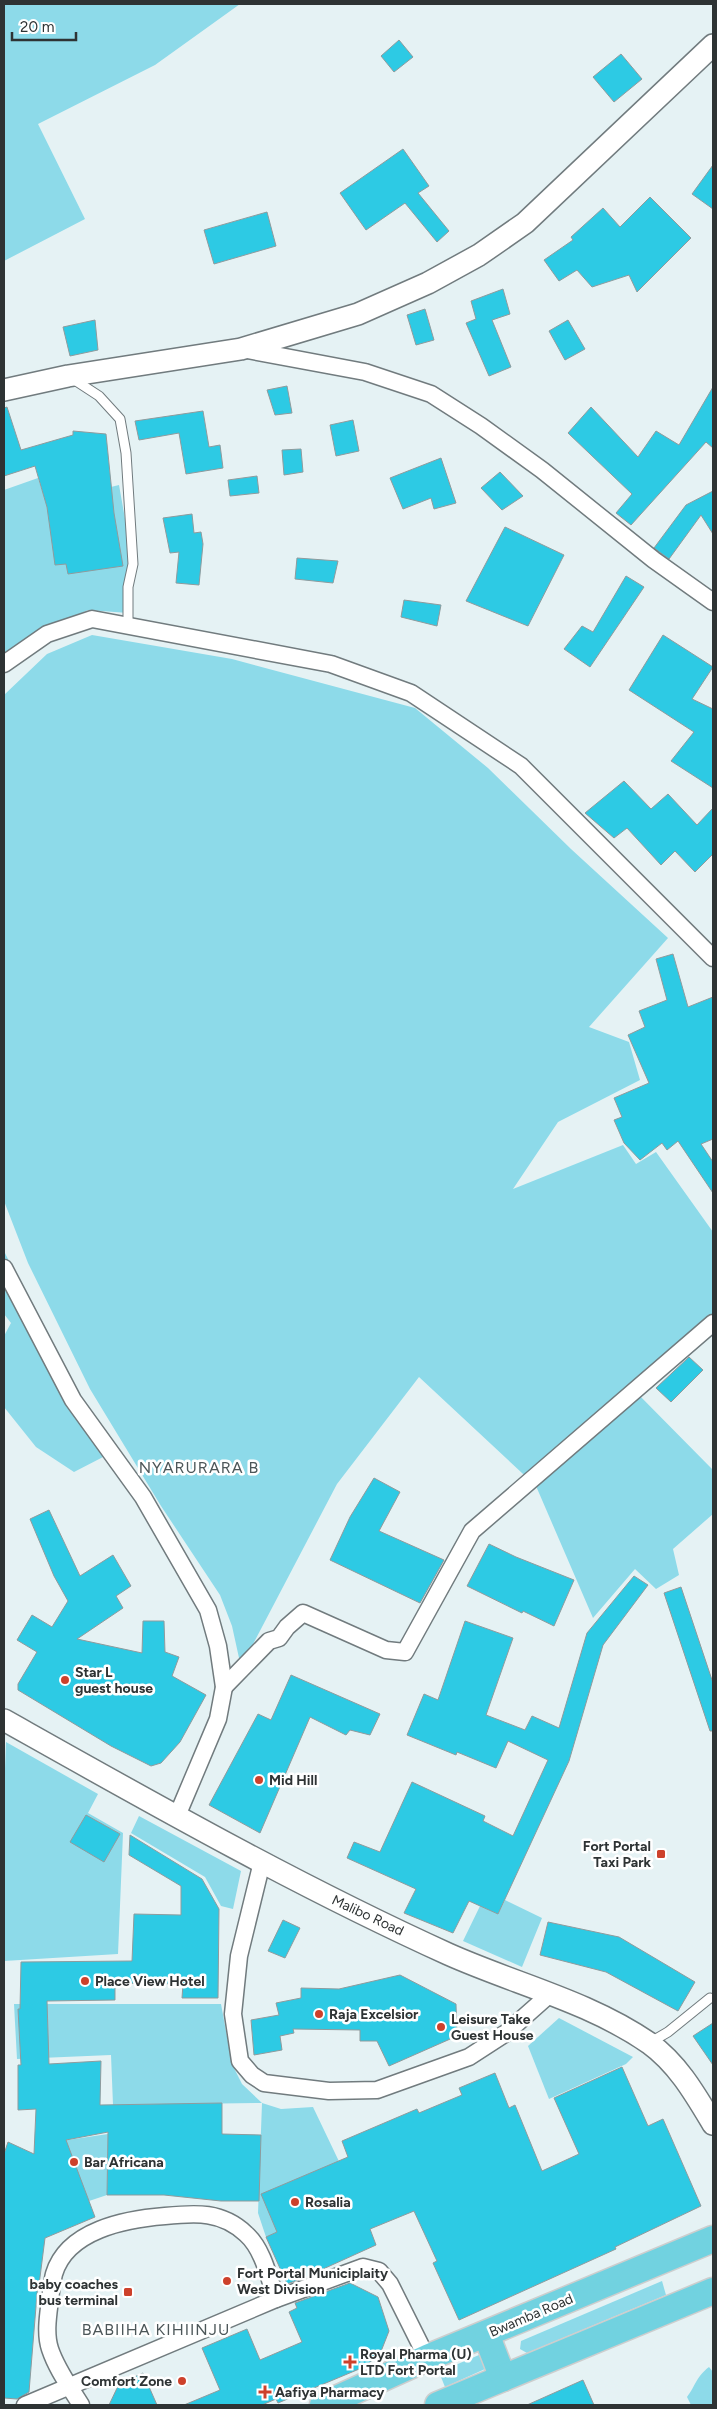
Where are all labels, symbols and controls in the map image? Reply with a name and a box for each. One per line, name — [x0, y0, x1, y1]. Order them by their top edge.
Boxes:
scale bar — [12, 10, 76, 42]
text: 20 m — [20, 18, 54, 36]
district label: NYARURARA B — [139, 1458, 259, 1477]
place label: Star L guest house — [75, 1664, 153, 1697]
marker: Star L guest house — [59, 1674, 71, 1686]
place label: Mid Hill — [269, 1772, 317, 1789]
marker: Mid Hill — [253, 1774, 265, 1786]
place label: Fort Portal Taxi Park — [583, 1838, 651, 1871]
marker: Fort Portal Taxi Park — [655, 1848, 667, 1860]
street label: Malibo Road — [329, 1891, 406, 1939]
place label: Place View Hotel — [95, 1973, 205, 1990]
marker: Place View Hotel — [79, 1975, 91, 1987]
place label: Raja Excelsior — [329, 2006, 419, 2023]
marker: Raja Excelsior — [313, 2008, 325, 2020]
place label: Leisure Take Guest House — [451, 2011, 534, 2044]
marker: Leisure Take Guest House — [435, 2021, 447, 2033]
place label: Bar Africana — [84, 2154, 164, 2171]
marker: Bar Africana — [68, 2156, 80, 2168]
place label: Rosalia — [305, 2194, 351, 2211]
marker: Rosalia — [289, 2196, 301, 2208]
place label: Fort Portal Municiplaity West Division — [237, 2265, 389, 2298]
marker: Fort Portal Municiplaity West Division — [221, 2275, 233, 2287]
place label: baby coaches bus terminal — [30, 2276, 118, 2309]
marker: baby coaches bus terminal — [122, 2286, 134, 2298]
street label: Bwamba Road — [487, 2290, 576, 2341]
district label: BABIIHA KIHIINJU — [82, 2320, 230, 2339]
place label: Royal Pharma (U) LTD Fort Portal — [360, 2346, 472, 2379]
marker: Royal Pharma (U) LTD Fort Portal — [344, 2356, 356, 2368]
place label: Comfort Zone — [81, 2373, 172, 2390]
marker: Comfort Zone — [176, 2375, 188, 2387]
place label: Aafiya Pharmacy — [275, 2384, 385, 2401]
marker: Aafiya Pharmacy — [259, 2386, 271, 2398]

